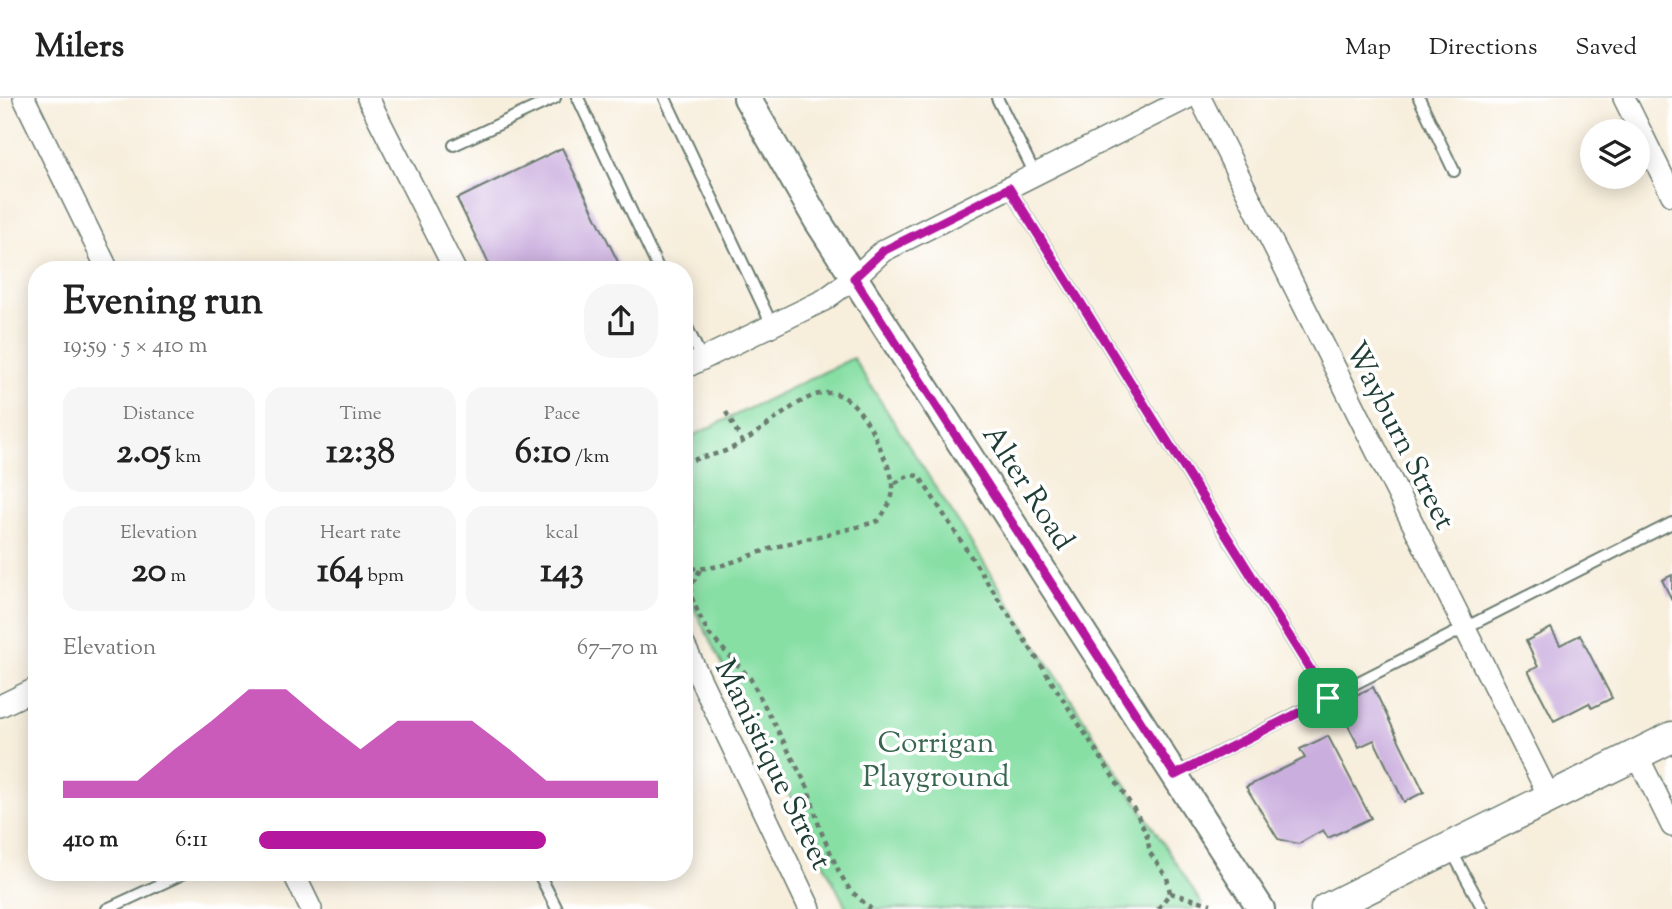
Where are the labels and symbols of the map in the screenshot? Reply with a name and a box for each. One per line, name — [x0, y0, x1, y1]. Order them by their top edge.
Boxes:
street label: Wayburn Street — [1333, 335, 1465, 538]
street label: Alter Road — [970, 417, 1084, 560]
street label: Manistique Street — [702, 652, 841, 878]
pin — [1298, 668, 1358, 728]
park label: Corrigan Playground — [862, 723, 1010, 800]

